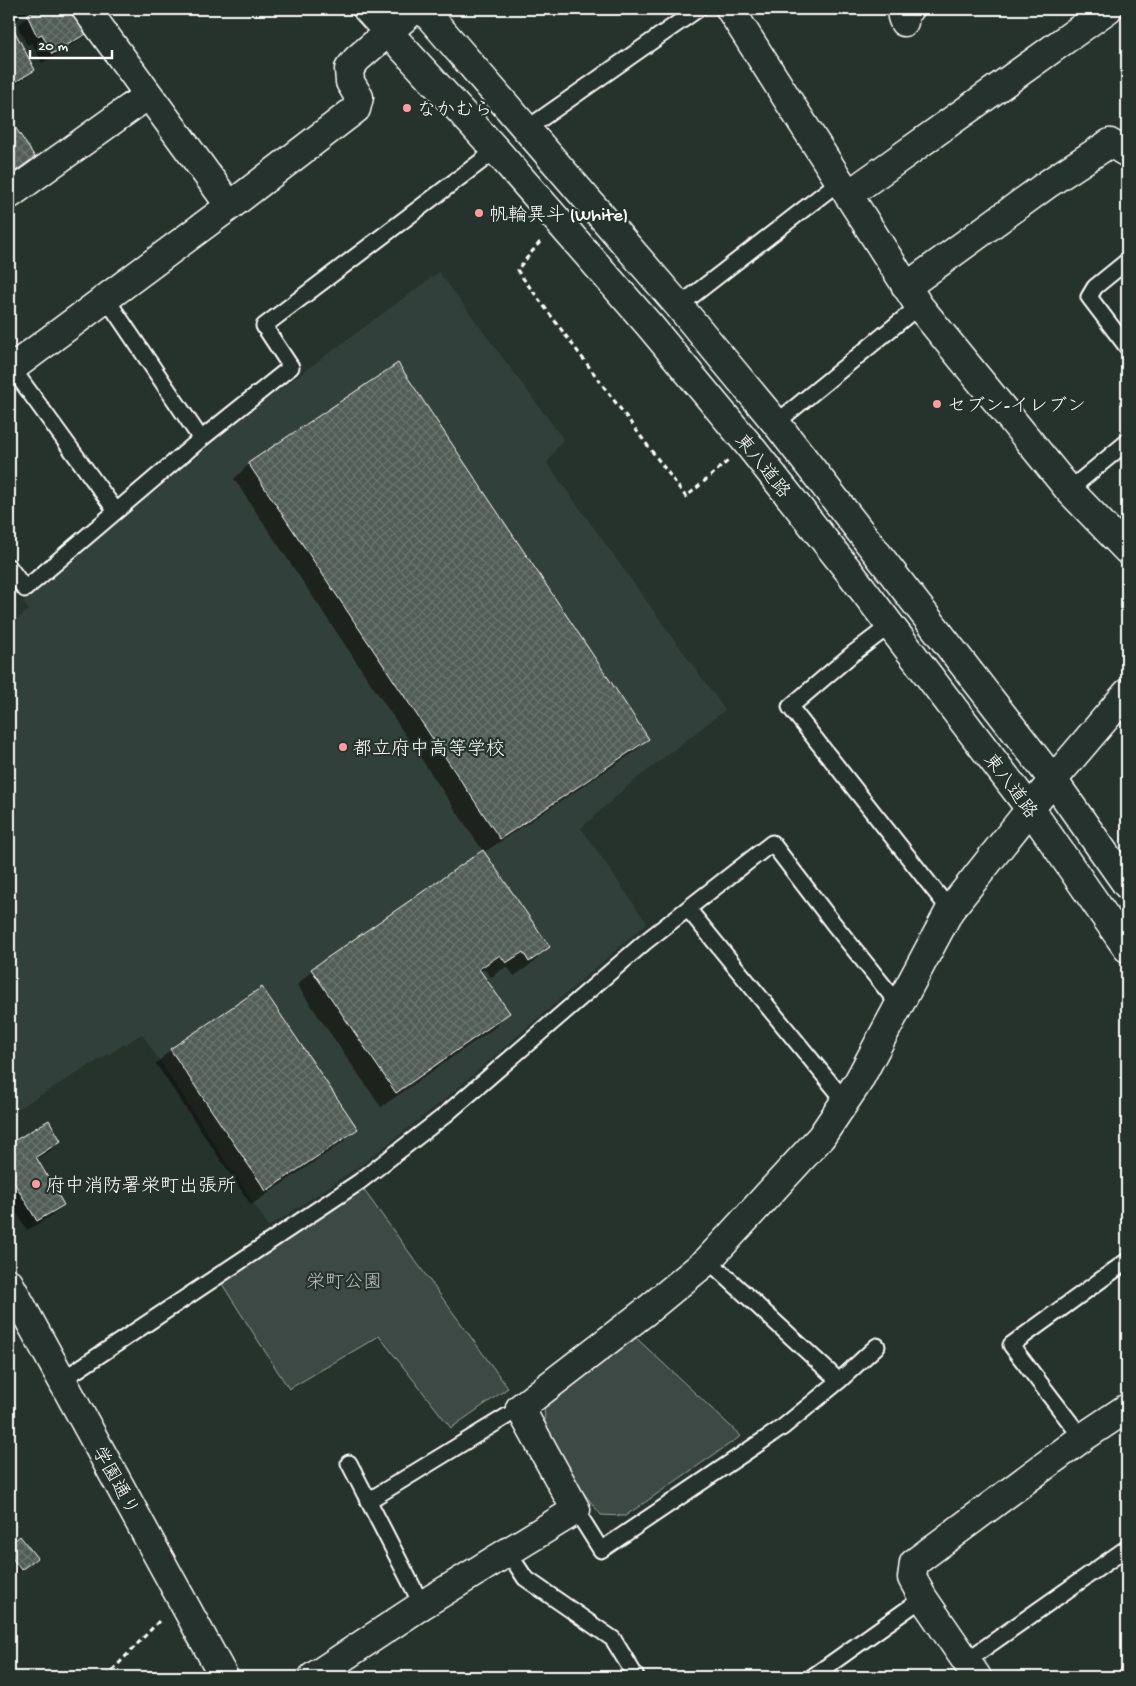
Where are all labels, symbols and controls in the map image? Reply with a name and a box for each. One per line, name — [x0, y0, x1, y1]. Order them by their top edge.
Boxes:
scale bar — [30, 28, 112, 60]
text: 20 m — [38, 38, 68, 56]
place label: なかむら — [417, 100, 493, 123]
marker: なかむら — [401, 102, 413, 114]
place label: 帆輪異斗 (White) — [489, 204, 628, 228]
marker: 帆輪異斗 (White) — [473, 207, 485, 219]
place label: セブン-イレブン — [947, 396, 1086, 419]
marker: セブン-イレブン — [931, 398, 943, 410]
street label: 東八道路 — [728, 430, 795, 504]
place label: 都立府中高等学校 — [353, 738, 505, 762]
marker: 都立府中高等学校 — [337, 741, 349, 753]
street label: 東八道路 — [977, 749, 1042, 824]
place label: 府中消防署栄町出張所 — [46, 1175, 236, 1199]
marker: 府中消防署栄町出張所 — [30, 1178, 42, 1190]
park label: 栄町公園 — [306, 1272, 382, 1295]
street label: 学園通り — [85, 1443, 142, 1521]

